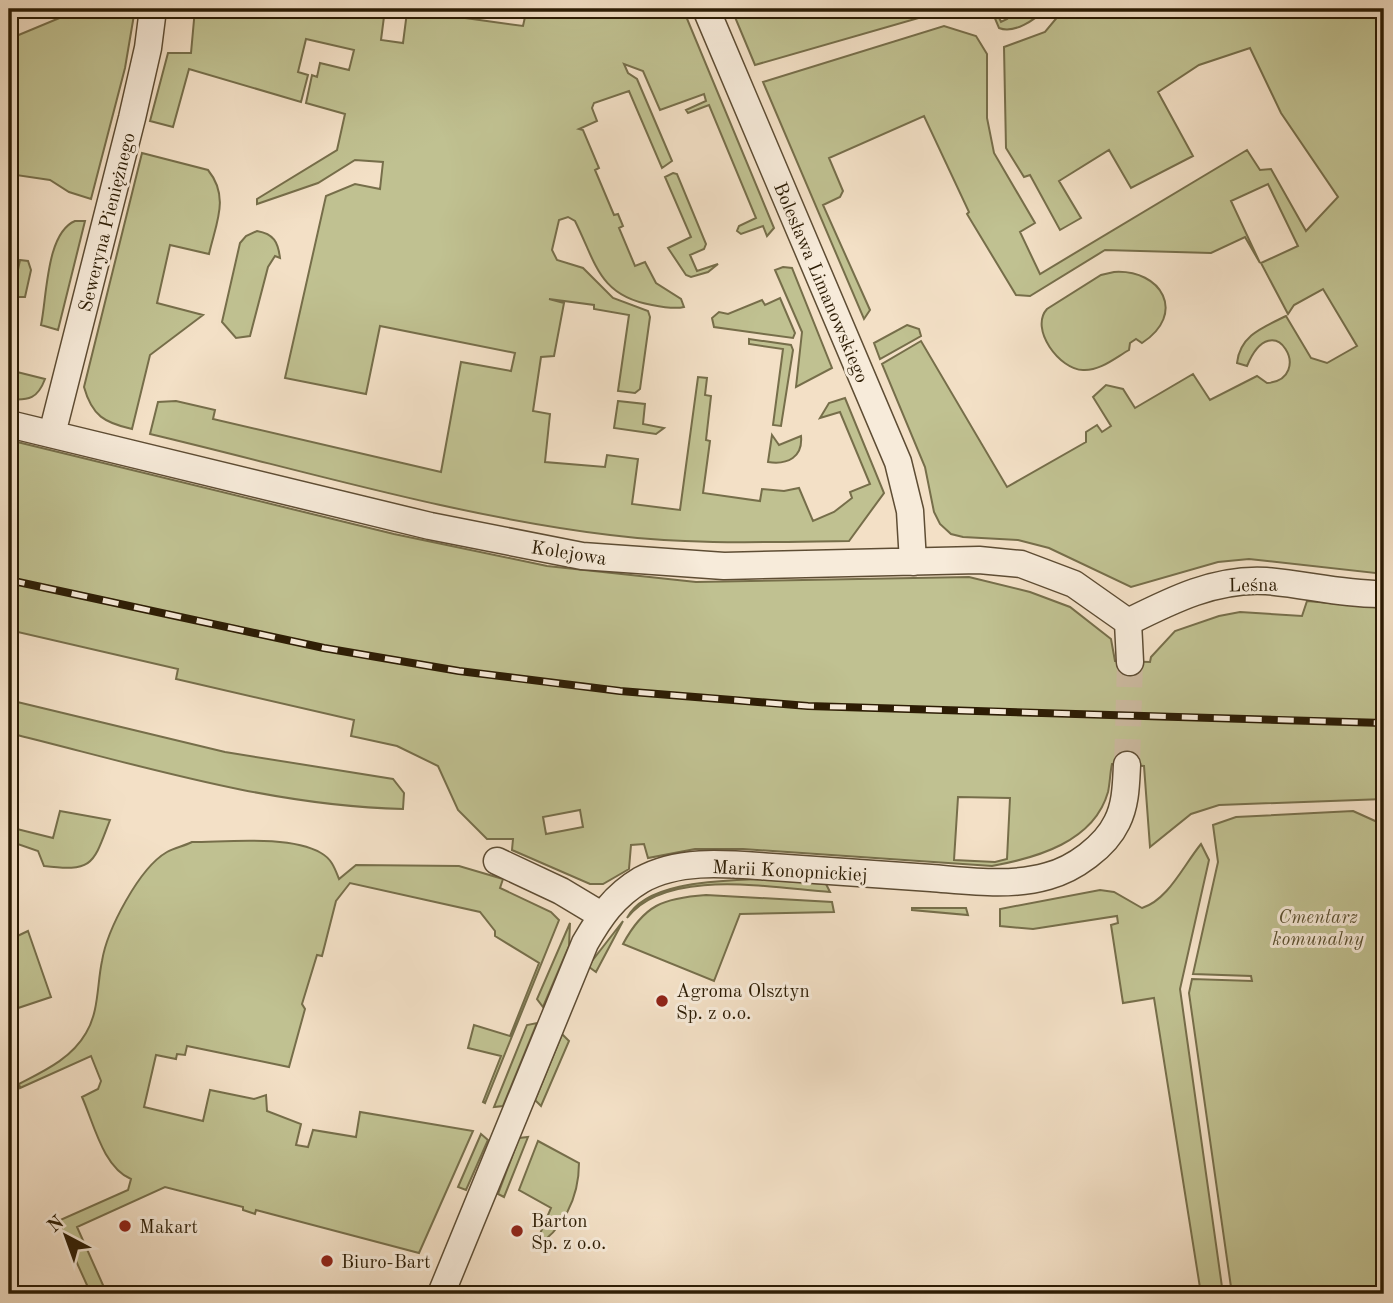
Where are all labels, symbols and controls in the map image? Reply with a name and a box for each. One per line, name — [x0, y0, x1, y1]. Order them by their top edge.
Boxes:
street label: Seweryna Pieniężnego — [77, 131, 140, 314]
street label: Bolesława Limanowskiego — [769, 180, 871, 386]
street label: Kolejowa — [529, 539, 608, 570]
street label: Leśna — [1228, 577, 1278, 596]
street label: Marii Konopnickiej — [712, 859, 868, 886]
park label: Cmentarz komunalny — [1272, 909, 1364, 950]
place label: Agroma Olsztyn Sp. z o.o. — [676, 983, 810, 1024]
marker: Agroma Olsztyn Sp. z o.o. — [654, 993, 670, 1009]
north arrow — [32, 1202, 102, 1272]
text: N — [45, 1213, 69, 1237]
place label: Barton Sp. z o.o. — [531, 1213, 606, 1254]
marker: Makart — [117, 1218, 133, 1234]
place label: Makart — [139, 1219, 198, 1238]
marker: Barton Sp. z o.o. — [509, 1223, 525, 1239]
marker: Biuro-Bart — [319, 1253, 335, 1269]
place label: Biuro-Bart — [341, 1254, 431, 1273]

